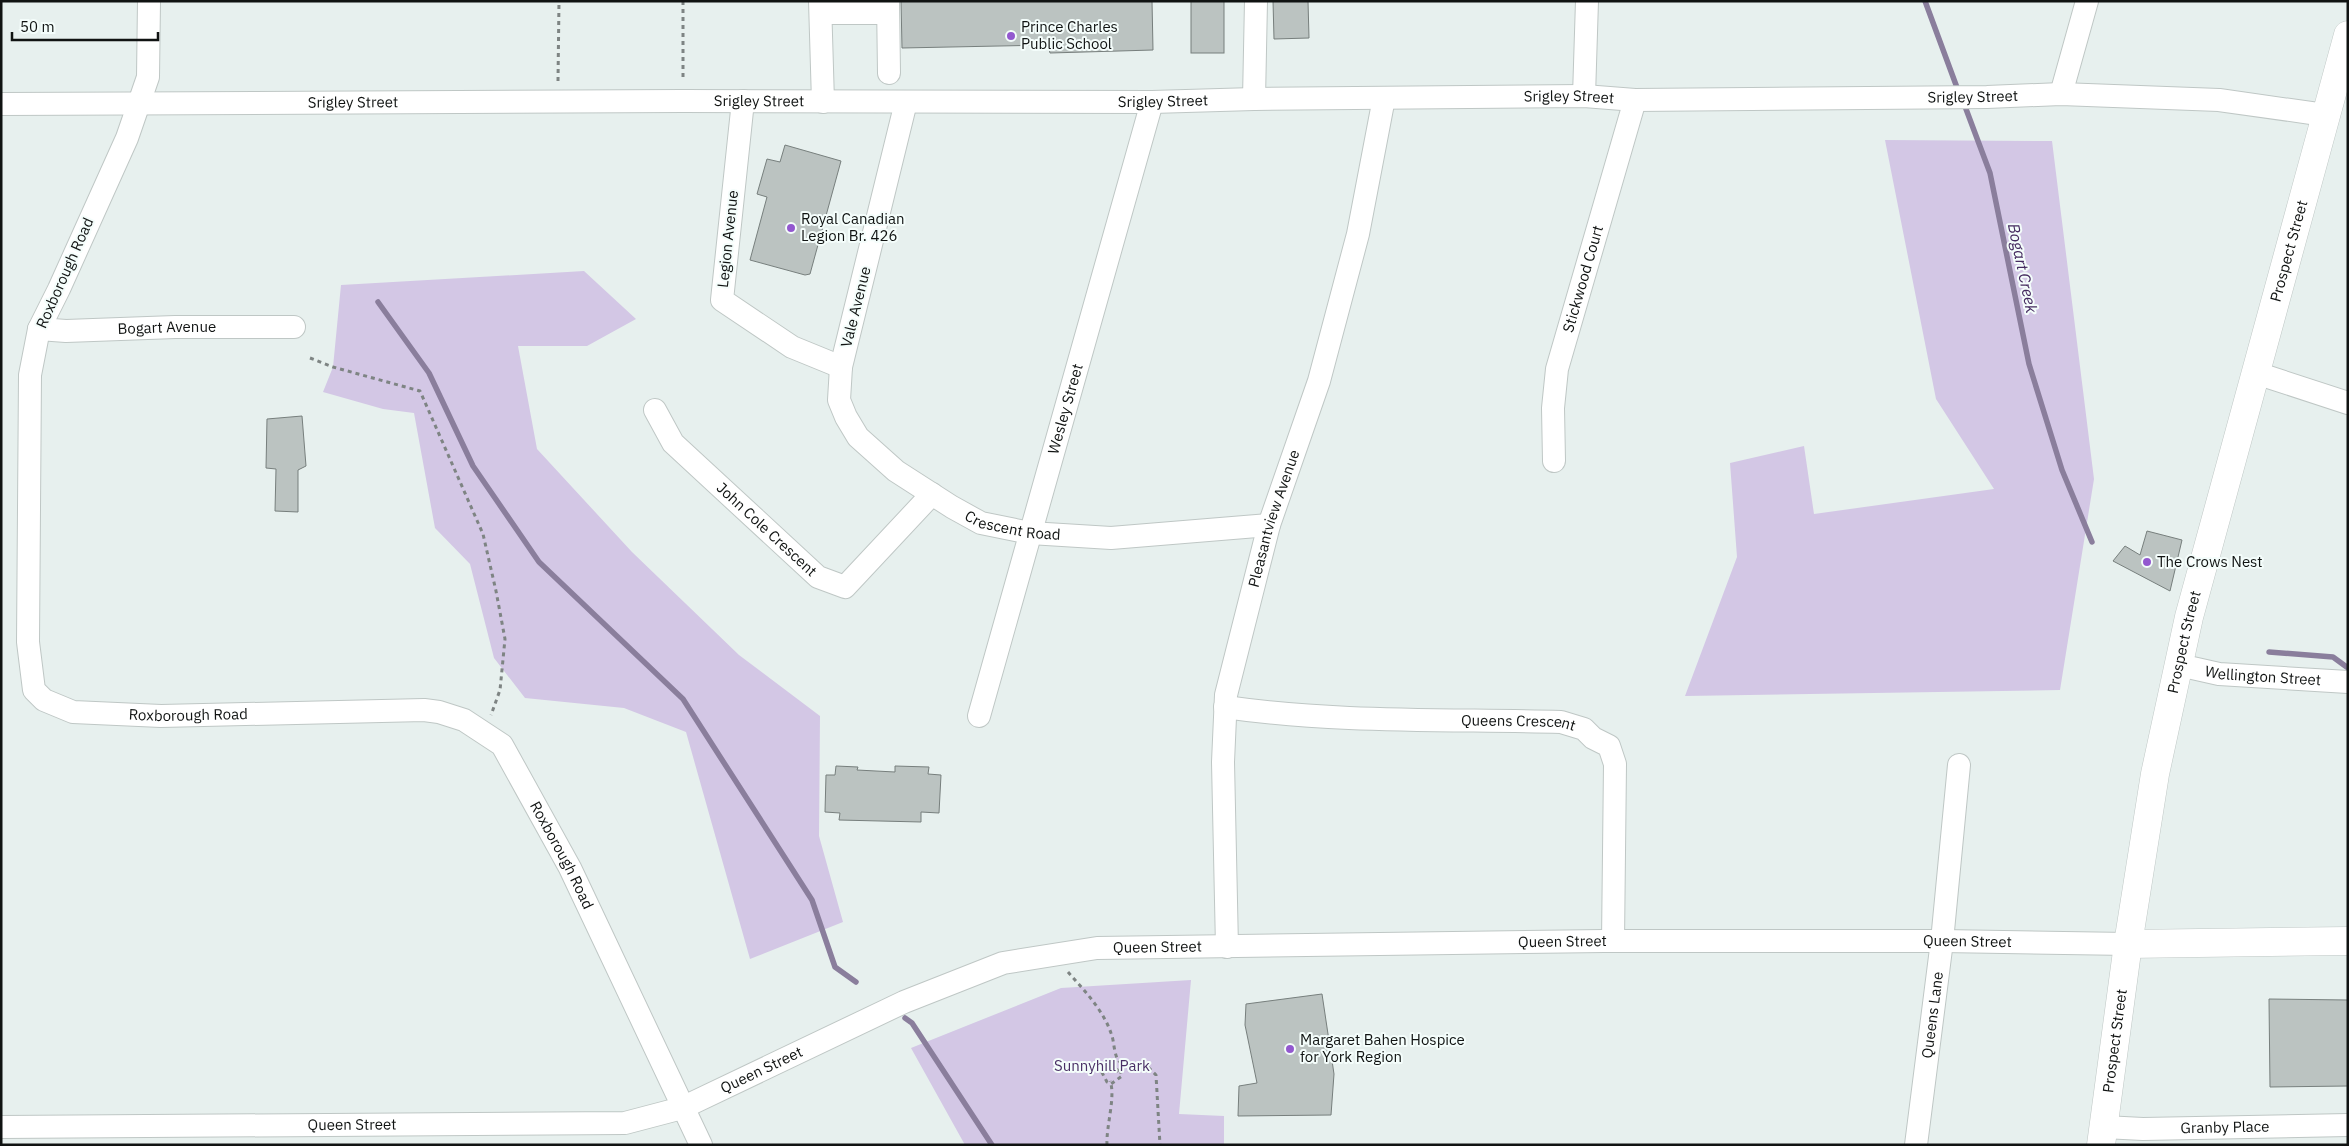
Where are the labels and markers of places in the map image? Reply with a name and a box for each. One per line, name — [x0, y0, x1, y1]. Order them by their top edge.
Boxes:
place label: Prince Charles Public School — [1021, 17, 1118, 53]
marker: Prince Charles Public School — [1005, 30, 1017, 42]
place label: Royal Canadian Legion Br. 426 — [801, 209, 904, 245]
marker: Royal Canadian Legion Br. 426 — [785, 222, 797, 234]
place label: The Crows Nest — [2157, 552, 2263, 571]
marker: The Crows Nest — [2141, 556, 2153, 568]
place label: Margaret Bahen Hospice for York Region — [1300, 1030, 1465, 1066]
marker: Margaret Bahen Hospice for York Region — [1284, 1043, 1296, 1055]

